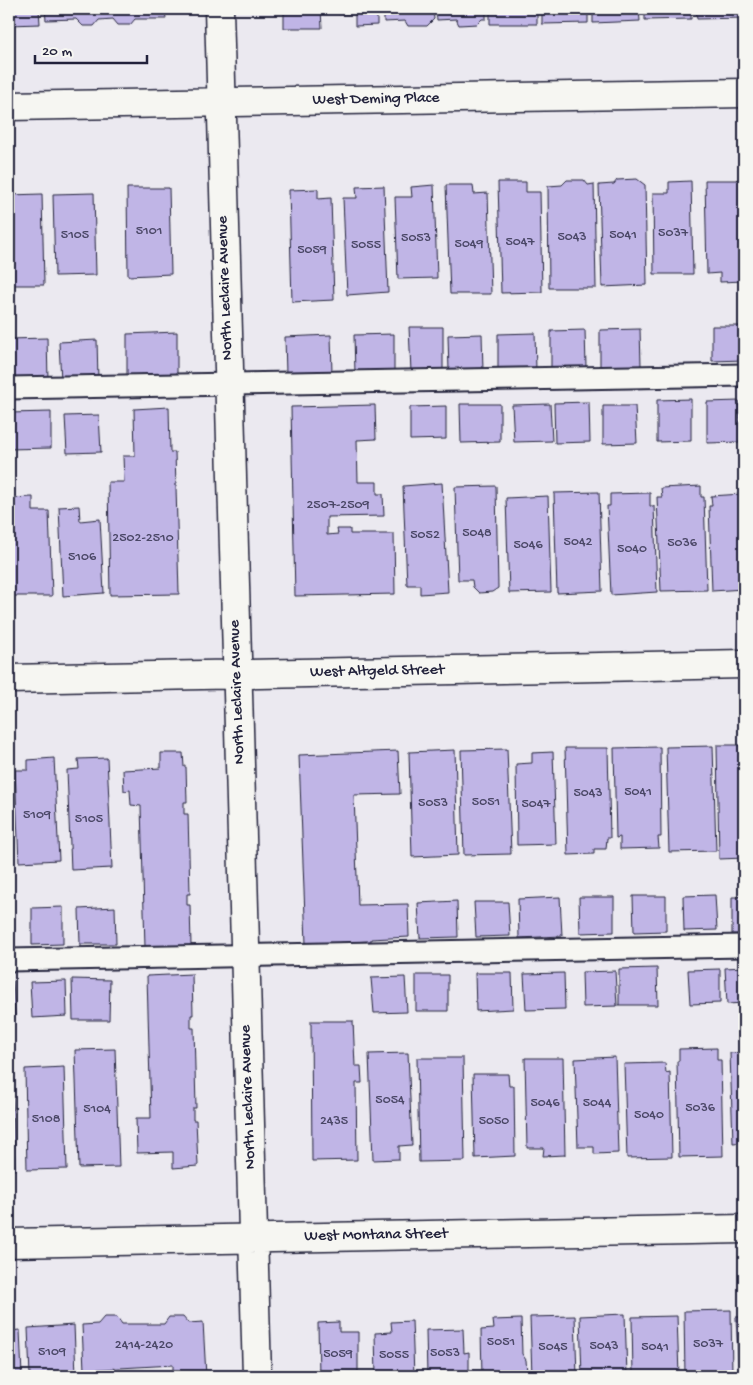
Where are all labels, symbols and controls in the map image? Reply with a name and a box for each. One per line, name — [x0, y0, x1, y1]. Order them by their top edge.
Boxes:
scale bar — [35, 32, 148, 64]
text: 20 m — [42, 43, 72, 61]
street label: West Deming Place — [312, 89, 440, 111]
street label: North Leclaire Avenue — [214, 215, 238, 361]
house number: 5101 — [136, 223, 162, 240]
house number: 5037 — [658, 225, 689, 242]
house number: 5105 — [61, 227, 89, 244]
house number: 5041 — [609, 227, 637, 244]
house number: 5043 — [557, 229, 587, 246]
house number: 5053 — [401, 230, 431, 247]
house number: 5047 — [505, 234, 535, 251]
house number: 5049 — [455, 236, 483, 253]
house number: 5055 — [351, 237, 381, 254]
house number: 5059 — [297, 242, 327, 259]
house number: 2507-2509 — [306, 497, 370, 514]
house number: 5048 — [462, 525, 492, 542]
house number: 5052 — [410, 527, 440, 544]
house number: 2502-2510 — [112, 530, 174, 547]
house number: 5042 — [564, 534, 593, 551]
house number: 5036 — [667, 535, 698, 552]
house number: 5046 — [513, 537, 543, 554]
house number: 5040 — [617, 541, 647, 558]
house number: 5106 — [68, 549, 97, 566]
street label: North Leclaire Avenue — [226, 619, 250, 765]
street label: West Altgeld Street — [310, 661, 446, 683]
house number: 5041 — [624, 784, 652, 801]
house number: 5043 — [573, 785, 603, 802]
house number: 5051 — [472, 794, 500, 811]
house number: 5053 — [418, 795, 448, 812]
house number: 5047 — [521, 796, 551, 813]
house number: 5109 — [23, 807, 51, 824]
house number: 5105 — [75, 811, 103, 828]
street label: North Leclaire Avenue — [237, 1024, 261, 1170]
house number: 5054 — [375, 1092, 405, 1109]
house number: 5046 — [530, 1095, 560, 1112]
house number: 5044 — [583, 1095, 612, 1112]
house number: 5036 — [685, 1100, 716, 1117]
house number: 5104 — [83, 1101, 111, 1118]
house number: 5040 — [634, 1107, 664, 1124]
house number: 5108 — [32, 1111, 61, 1128]
house number: 2435 — [320, 1113, 348, 1130]
house number: 5050 — [479, 1113, 509, 1130]
street label: West Montana Street — [304, 1225, 449, 1247]
house number: 5051 — [487, 1334, 515, 1351]
house number: 5037 — [693, 1336, 724, 1353]
house number: 2414-2420 — [115, 1337, 173, 1354]
house number: 5043 — [589, 1338, 619, 1355]
house number: 5045 — [538, 1339, 568, 1356]
house number: 5041 — [641, 1339, 669, 1356]
house number: 5109 — [38, 1344, 66, 1361]
house number: 5053 — [430, 1345, 460, 1362]
house number: 5059 — [323, 1346, 353, 1363]
house number: 5055 — [379, 1347, 409, 1364]

